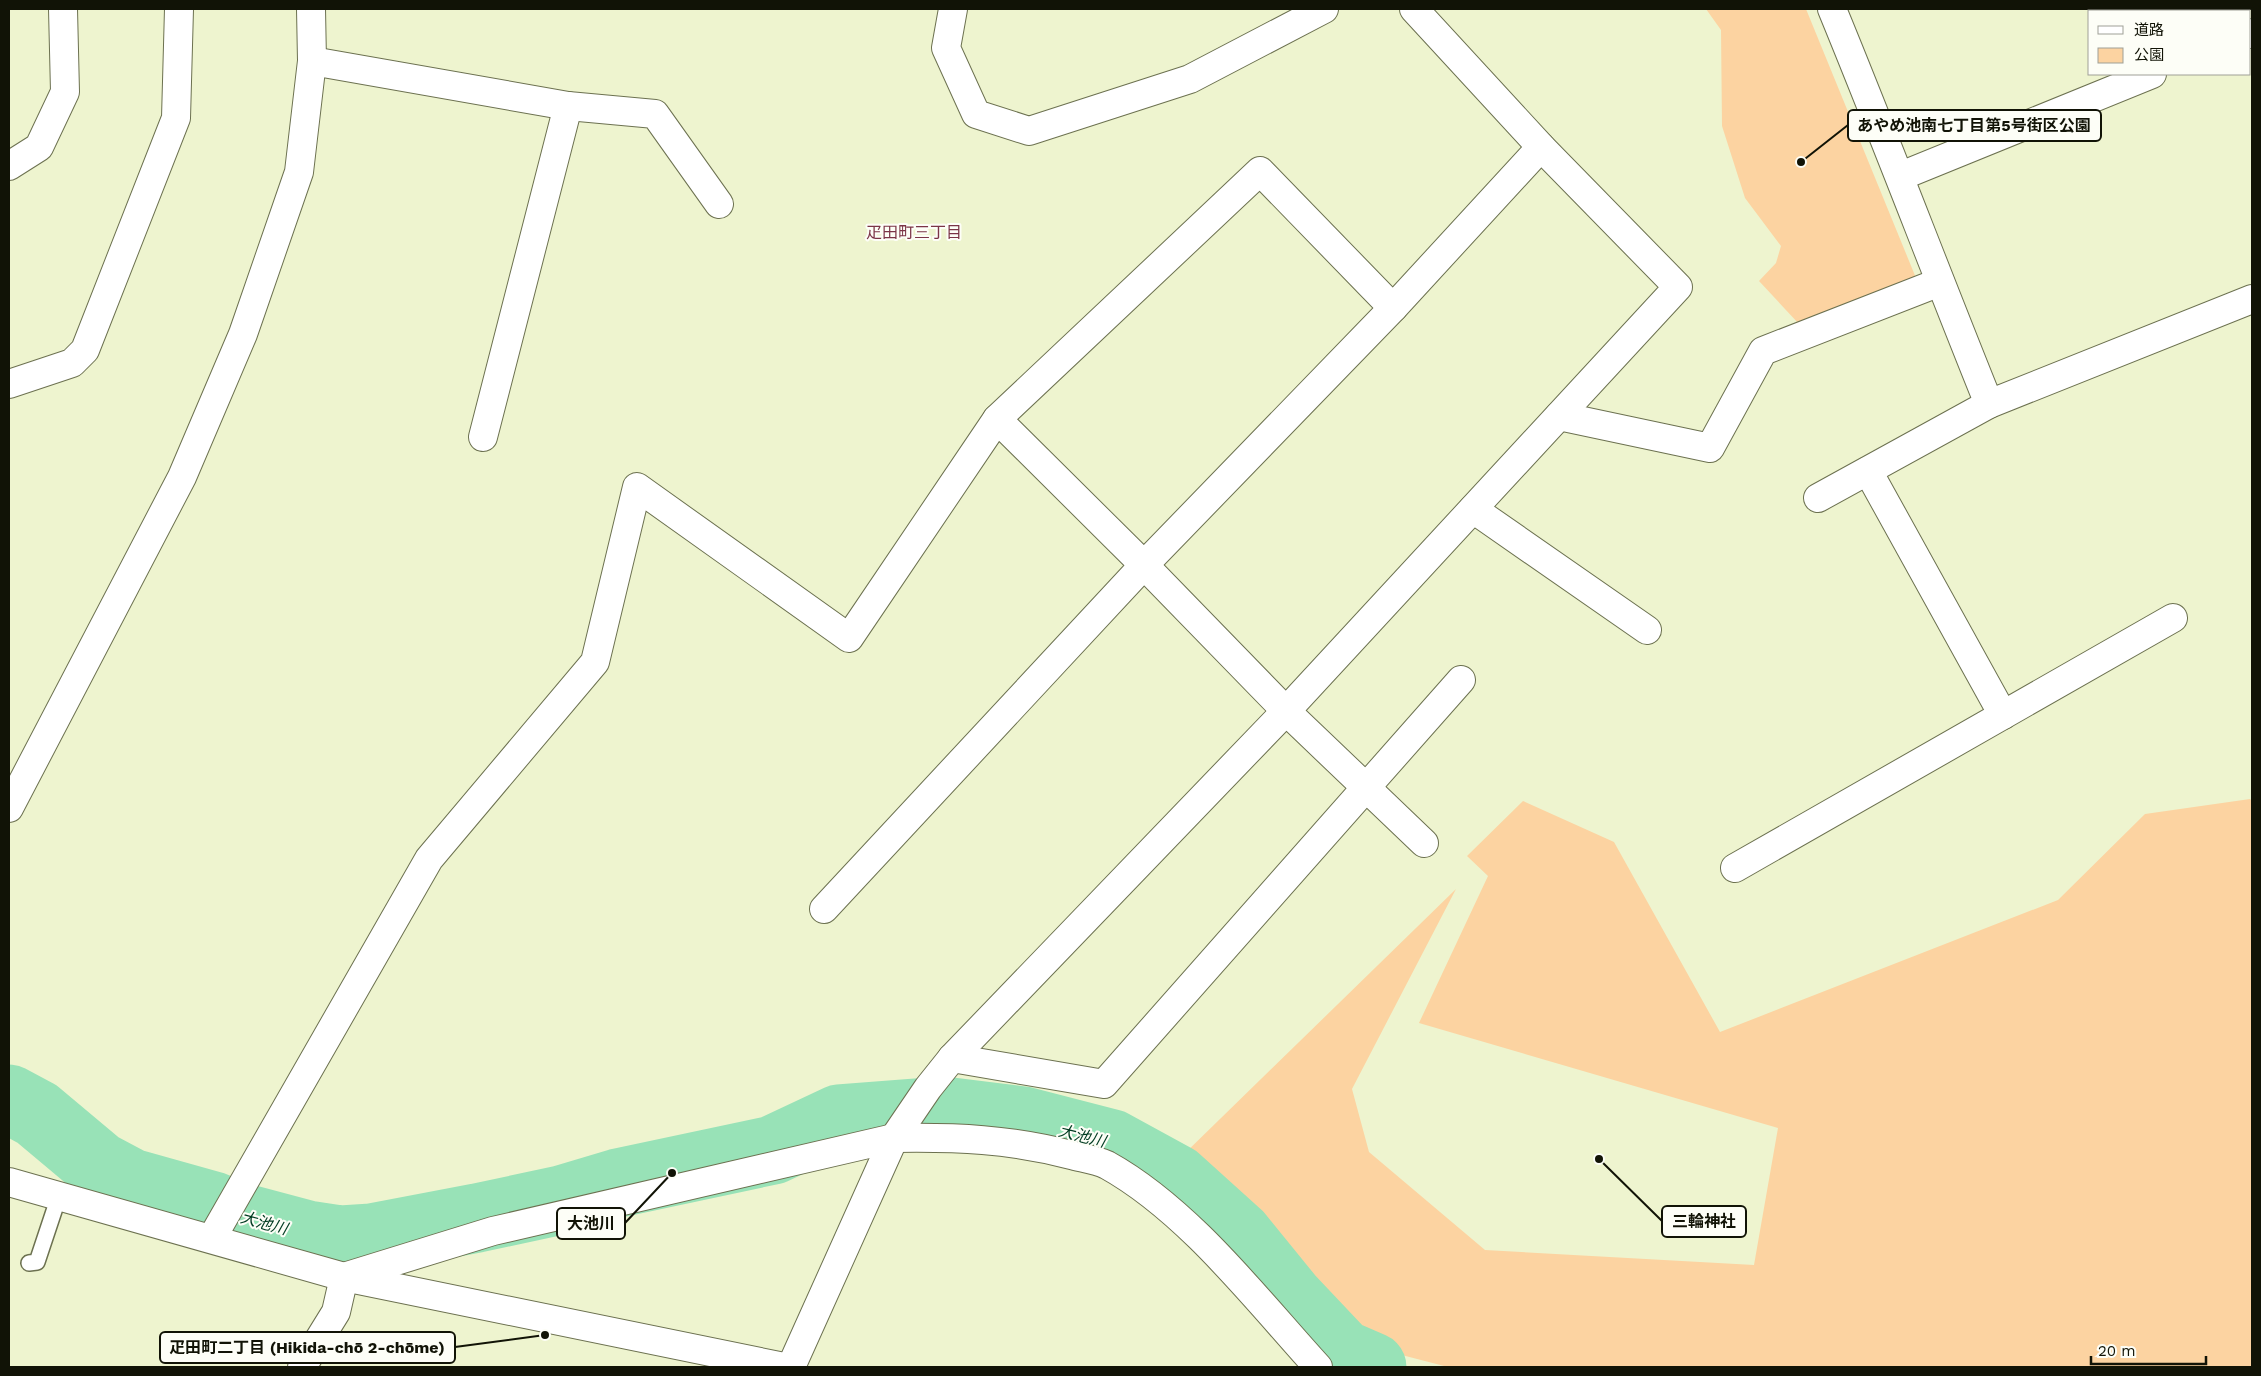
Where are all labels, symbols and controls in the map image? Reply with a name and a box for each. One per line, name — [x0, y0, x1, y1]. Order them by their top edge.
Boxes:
legend — [2088, 10, 2251, 75]
text: 道路 — [2134, 21, 2164, 39]
text: 公園 — [2134, 46, 2164, 64]
callout: あやめ池南七丁目第5号街区公園 — [1848, 110, 2101, 141]
text: あやめ池南七丁目第5号街区公園 — [1857, 116, 2091, 135]
district label: 疋田町三丁目 — [866, 223, 962, 242]
water label: 大池川 — [1056, 1121, 1110, 1152]
callout: 三輪神社 — [1662, 1206, 1746, 1237]
water label: 大池川 — [238, 1208, 292, 1239]
callout: 大池川 — [557, 1208, 625, 1239]
text: 三輪神社 — [1672, 1212, 1736, 1231]
text: 大池川 — [567, 1214, 615, 1233]
callout: 疋田町二丁目 (Hikida-chō 2-chōme) — [160, 1332, 455, 1363]
scale bar — [2091, 1334, 2206, 1366]
text: 疋田町二丁目 (Hikida-chō 2-chōme) — [169, 1338, 445, 1357]
text: 20 m — [2098, 1342, 2136, 1360]

